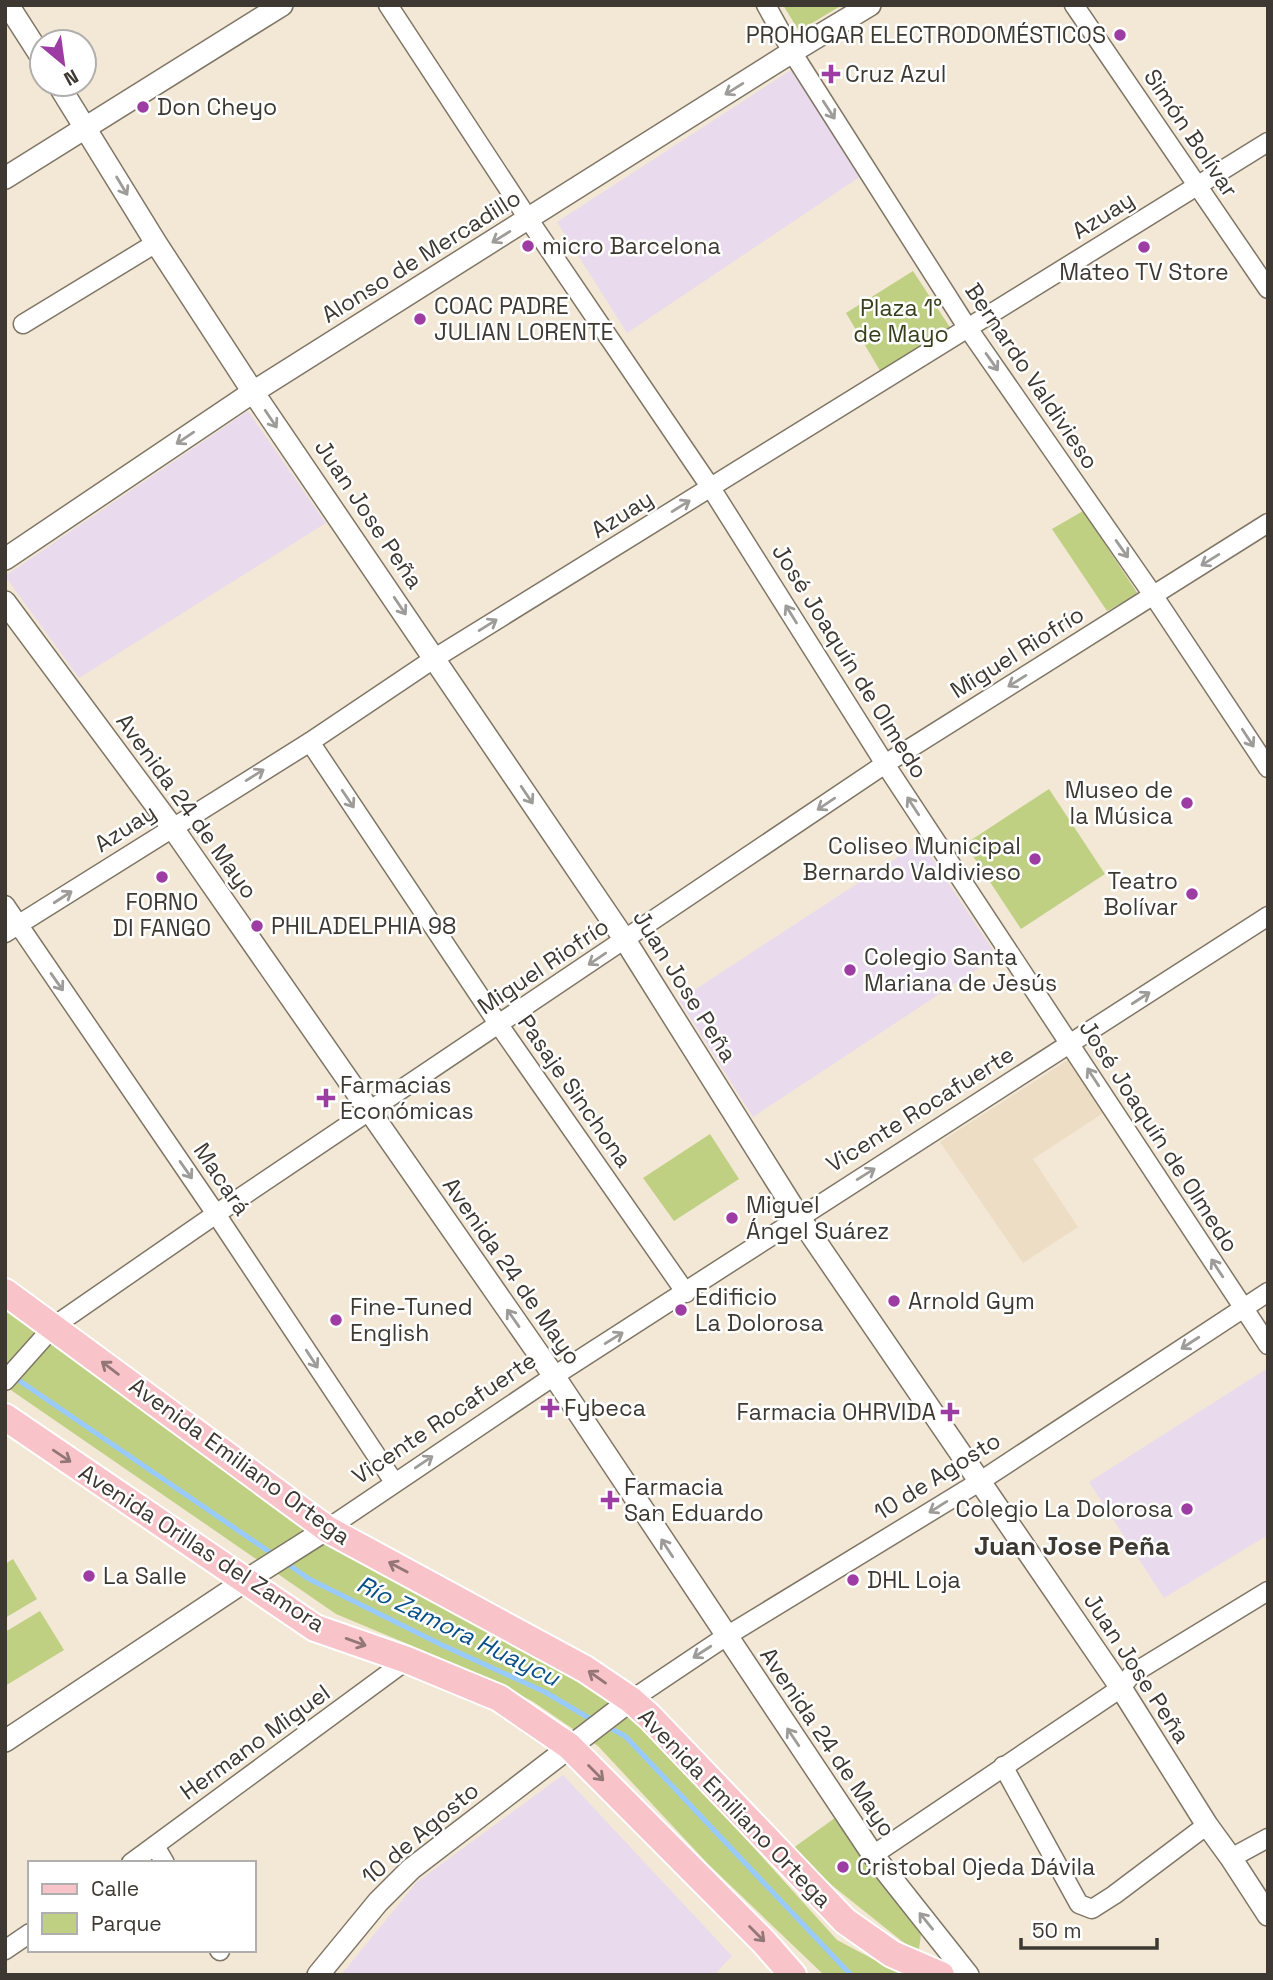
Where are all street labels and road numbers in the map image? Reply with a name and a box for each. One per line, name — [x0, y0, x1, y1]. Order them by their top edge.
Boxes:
street label: Simón Bolívar — [1137, 63, 1245, 203]
street label: Alonso de Mercadillo — [316, 183, 526, 329]
street label: Azuay — [1066, 184, 1140, 246]
street label: Bernardo Valdivieso — [958, 277, 1106, 475]
street label: Juan Jose Peña — [308, 434, 430, 594]
street label: Azuay — [585, 483, 659, 545]
street label: José Joaquín de Olmedo — [765, 538, 935, 784]
street label: Miguel Riofrío — [945, 599, 1089, 705]
street label: Avenida 24 de Mayo — [110, 707, 264, 905]
street label: Azuay — [88, 797, 162, 859]
street label: Juan Jose Peña — [626, 904, 744, 1068]
street label: Miguel Riofrío — [472, 911, 614, 1021]
street label: Pasaje Sinchona — [511, 1009, 639, 1173]
street label: José Joaquín de Olmedo — [1073, 1014, 1245, 1258]
street label: Vicente Rocafuerte — [820, 1039, 1020, 1179]
street label: Macará — [187, 1137, 257, 1221]
street label: Avenida 24 de Mayo — [436, 1171, 588, 1371]
street label: Vicente Rocafuerte — [346, 1345, 542, 1491]
street label: Avenida Emiliano Ortega — [123, 1371, 357, 1551]
street label: 10 de Agosto — [868, 1425, 1006, 1527]
street label: Avenida Orillas del Zamora — [73, 1457, 331, 1639]
street label: Juan Jose Peña — [1077, 1587, 1197, 1749]
street label: Avenida 24 de Mayo — [753, 1641, 903, 1843]
street label: Hermano Miguel — [174, 1677, 336, 1807]
street label: Avenida Emiliano Ortega — [632, 1702, 838, 1914]
street label: 10 de Agosto — [355, 1775, 485, 1891]

